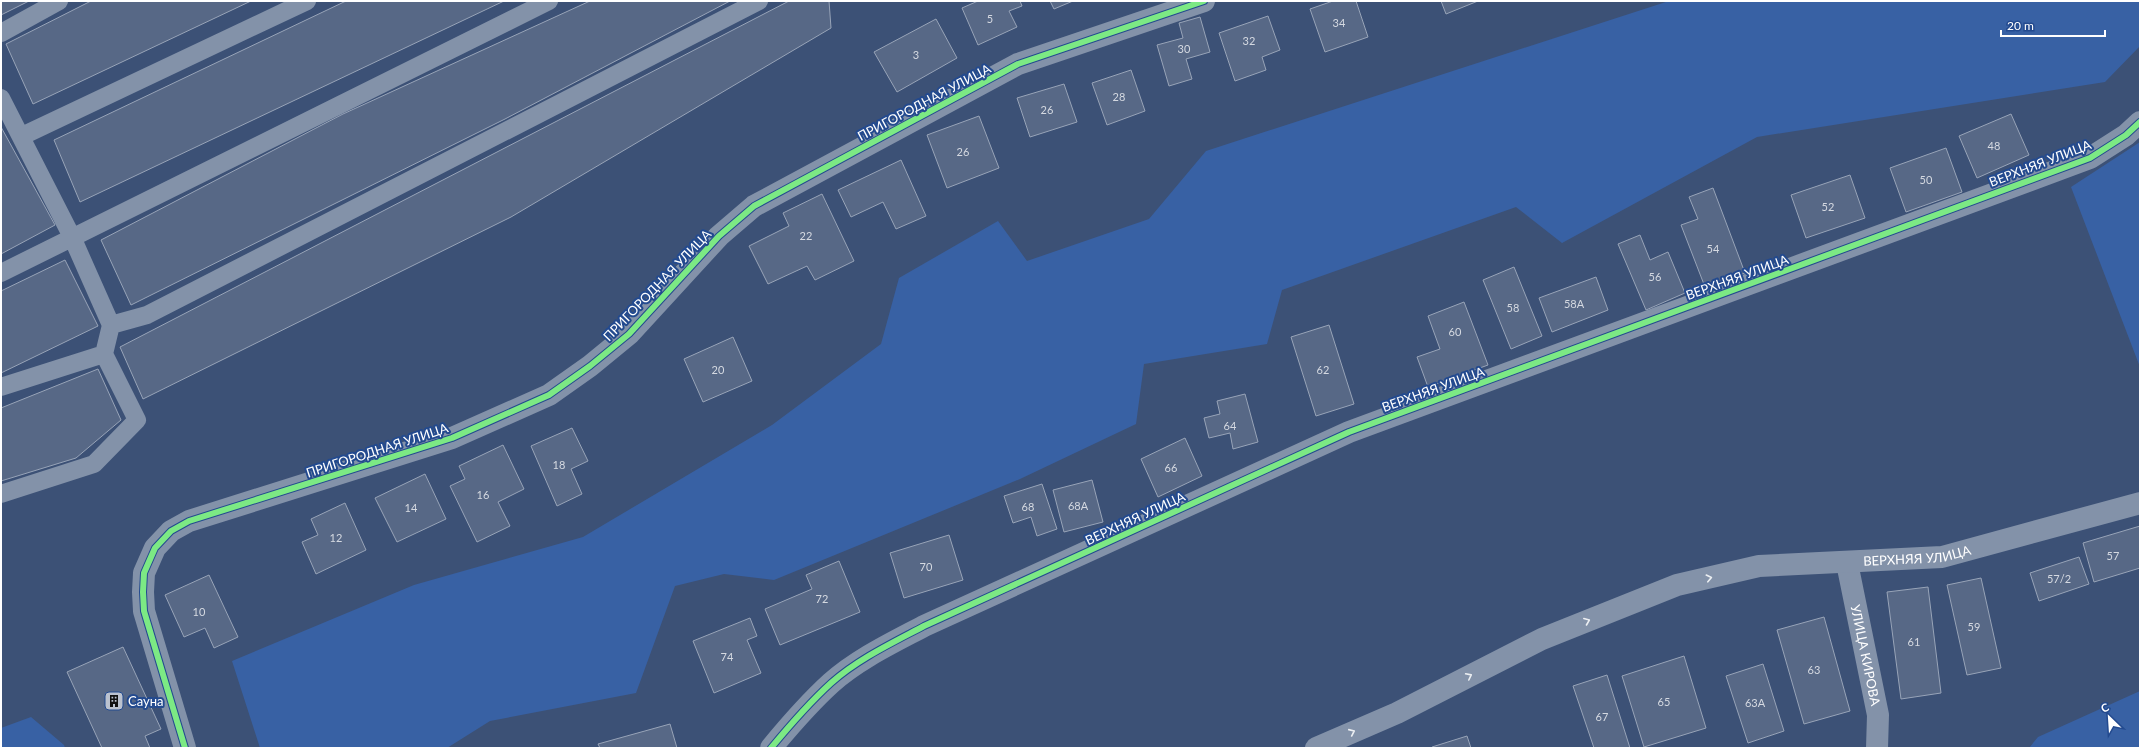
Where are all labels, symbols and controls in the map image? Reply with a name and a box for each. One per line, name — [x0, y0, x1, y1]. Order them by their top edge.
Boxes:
house number: 5 — [987, 12, 993, 25]
scale bar — [2001, 12, 2105, 38]
house number: 34 — [1333, 16, 1346, 29]
text: 20 m — [2007, 18, 2034, 33]
house number: 32 — [1243, 34, 1255, 47]
house number: 30 — [1178, 42, 1191, 55]
house number: 3 — [913, 48, 919, 61]
street label: ПРИГОРОДНАЯ УЛИЦА — [855, 60, 994, 144]
house number: 28 — [1113, 90, 1125, 103]
house number: 26 — [1041, 103, 1053, 116]
street label: ВЕРХНЯЯ УЛИЦА — [1987, 136, 2094, 190]
house number: 48 — [1988, 139, 2000, 152]
house number: 26 — [957, 145, 969, 158]
house number: 50 — [1920, 173, 1933, 186]
house number: 52 — [1822, 200, 1834, 213]
street label: ПРИГОРОДНАЯ УЛИЦА — [600, 226, 715, 344]
house number: 22 — [800, 229, 812, 242]
house number: 54 — [1707, 242, 1720, 255]
street label: ВЕРХНЯЯ УЛИЦА — [1683, 251, 1791, 303]
house number: 56 — [1649, 270, 1661, 283]
house number: 58А — [1564, 297, 1585, 310]
house number: 58 — [1507, 301, 1519, 314]
house number: 60 — [1449, 325, 1462, 338]
house number: 20 — [712, 363, 725, 376]
house number: 62 — [1317, 363, 1329, 376]
street label: ВЕРХНЯЯ УЛИЦА — [1379, 363, 1487, 415]
street label: ПРИГОРОДНАЯ УЛИЦА — [304, 419, 450, 481]
house number: 64 — [1224, 419, 1237, 432]
house number: 18 — [553, 458, 565, 471]
house number: 66 — [1165, 461, 1177, 474]
house number: 16 — [477, 488, 489, 501]
street label: ВЕРХНЯЯ УЛИЦА — [1083, 488, 1188, 548]
house number: 68А — [1068, 499, 1089, 512]
house number: 68 — [1022, 500, 1034, 513]
house number: 14 — [405, 501, 418, 514]
house number: 12 — [330, 531, 342, 544]
street label: ВЕРХНЯЯ УЛИЦА — [1863, 542, 1973, 569]
house number: 57 — [2107, 549, 2119, 562]
house number: 70 — [920, 560, 933, 573]
house number: 57/2 — [2047, 572, 2071, 585]
one-way arrow — [1706, 574, 1712, 582]
house number: 72 — [816, 592, 828, 605]
street label: УЛИЦА КИРОВА — [1848, 603, 1884, 707]
house number: 10 — [193, 605, 206, 618]
one-way arrow — [1583, 618, 1590, 626]
house number: 59 — [1968, 620, 1980, 633]
house number: 61 — [1908, 635, 1920, 648]
house number: 74 — [721, 650, 734, 663]
house number: 63 — [1808, 663, 1820, 676]
one-way arrow — [1465, 673, 1472, 681]
building icon: Сауна — [103, 690, 125, 712]
place label: Сауна — [128, 693, 163, 709]
house number: 65 — [1658, 695, 1670, 708]
house number: 63А — [1745, 696, 1766, 709]
north arrow — [2089, 697, 2129, 737]
text: С — [2099, 700, 2111, 715]
house number: 67 — [1596, 710, 1608, 723]
one-way arrow — [1348, 729, 1356, 737]

